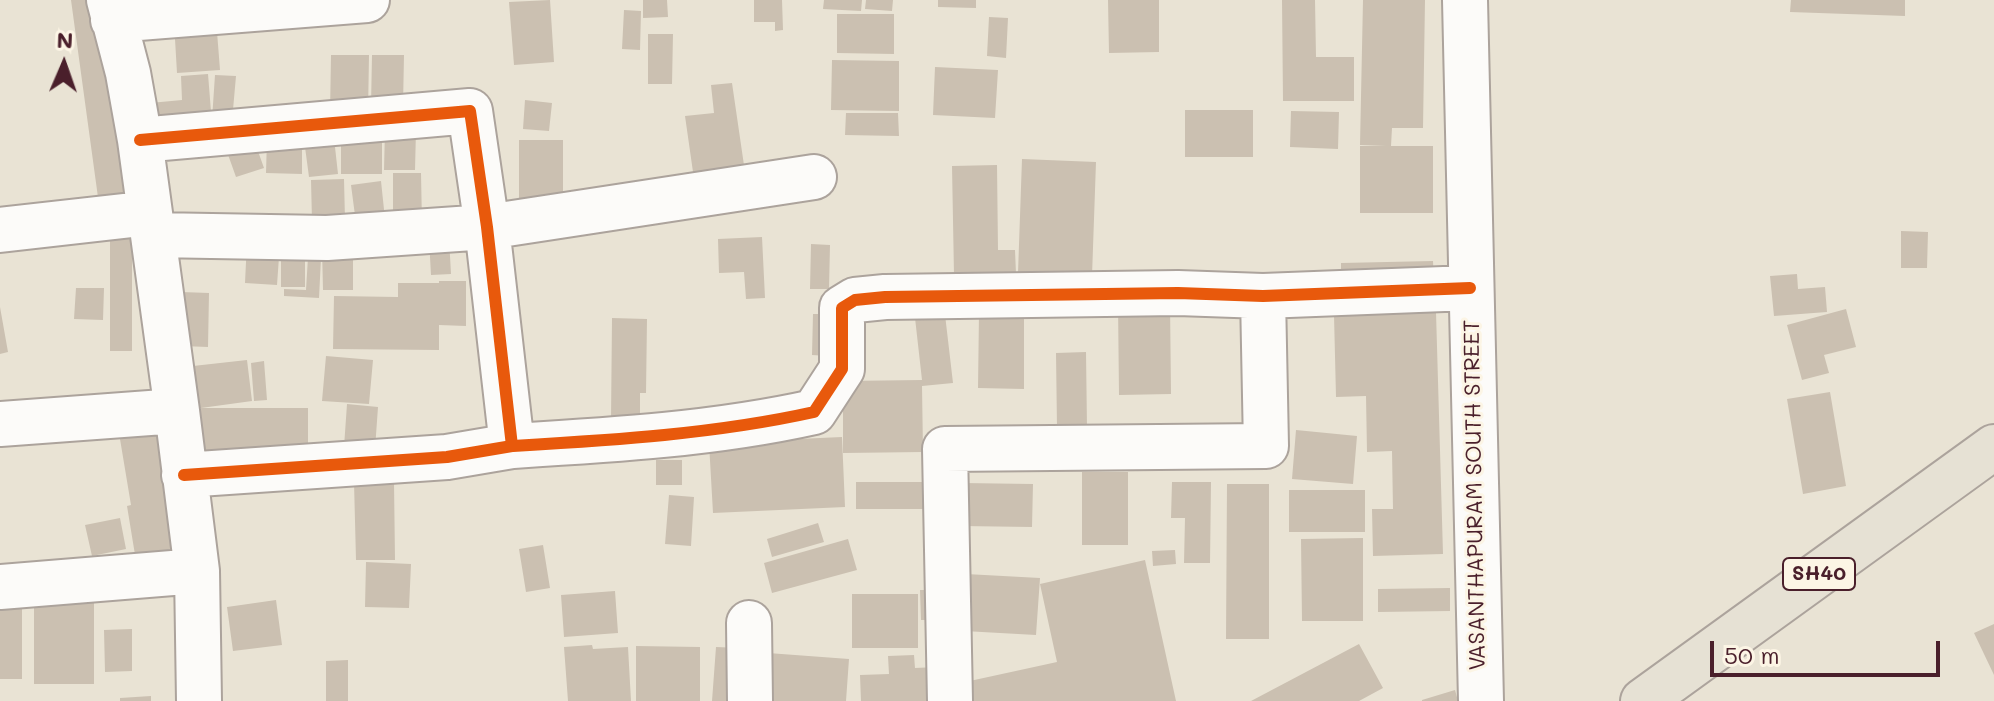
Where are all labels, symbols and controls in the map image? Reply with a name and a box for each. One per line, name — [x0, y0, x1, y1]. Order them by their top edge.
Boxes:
north arrow — [24, 24, 104, 104]
text: N — [56, 25, 74, 54]
street label: VASANTHAPURAM SOUTH STREET — [1459, 319, 1491, 671]
road number: SH40 — [1783, 558, 1855, 590]
scale bar — [1714, 625, 1944, 675]
text: 50 m — [1724, 639, 1780, 670]

